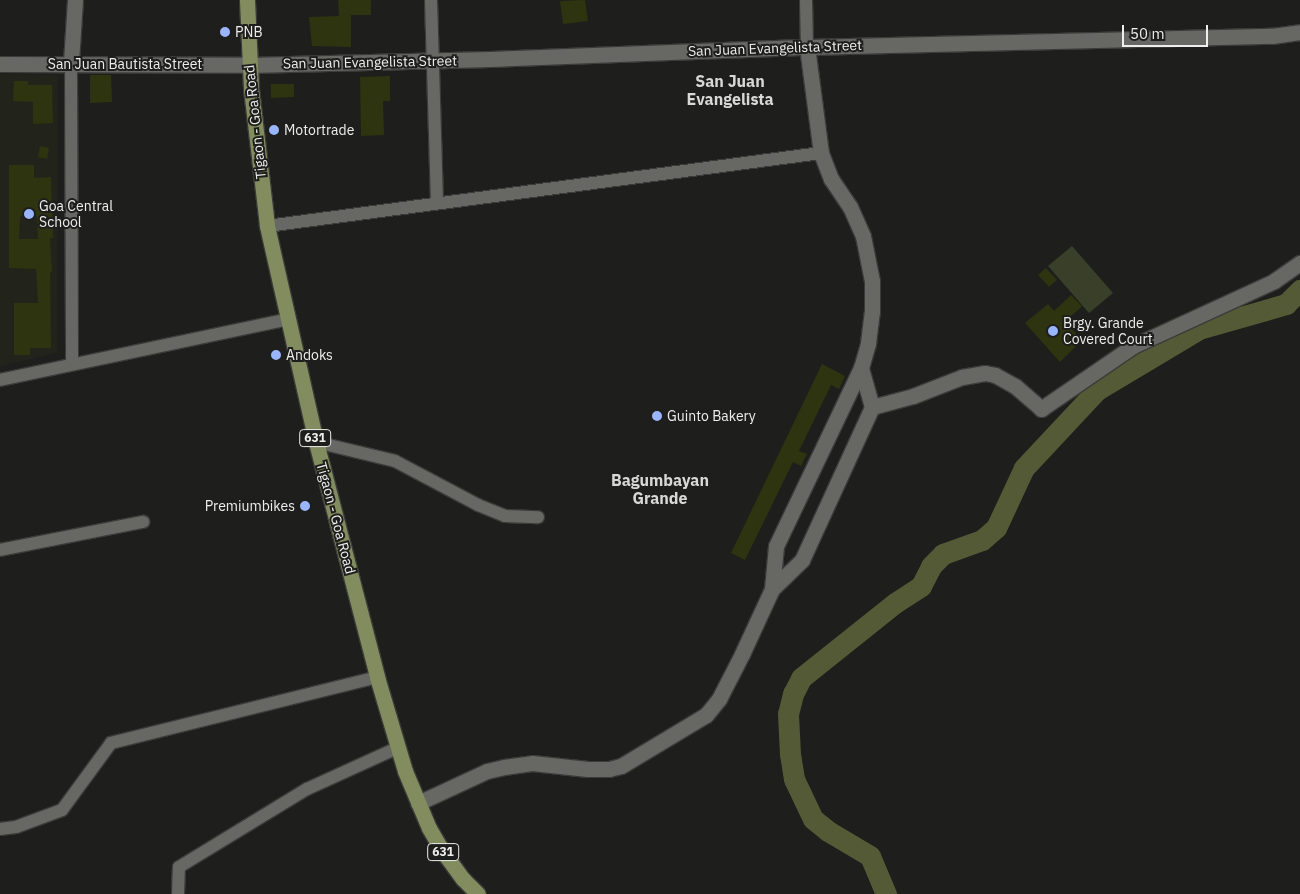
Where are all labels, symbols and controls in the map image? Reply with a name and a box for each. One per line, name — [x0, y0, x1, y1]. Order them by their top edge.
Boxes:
scale bar — [1125, 15, 1211, 47]
place label: PNB — [235, 24, 263, 40]
text: 50 m — [1130, 24, 1165, 43]
marker: PNB — [219, 26, 231, 38]
street label: San Juan Evangelista Street — [688, 37, 862, 59]
street label: San Juan Evangelista Street — [283, 52, 457, 72]
street label: San Juan Bautista Street — [48, 56, 202, 72]
street label: Tigaon - Goa Road — [241, 64, 269, 180]
district label: San Juan Evangelista — [686, 71, 774, 109]
place label: Motortrade — [284, 122, 354, 138]
marker: Motortrade — [268, 124, 280, 136]
place label: Goa Central School — [39, 198, 113, 230]
marker: Goa Central School — [23, 208, 35, 220]
place label: Brgy. Grande Covered Court — [1063, 315, 1153, 348]
marker: Brgy. Grande Covered Court — [1047, 325, 1059, 337]
place label: Andoks — [286, 347, 333, 363]
marker: Andoks — [270, 349, 282, 361]
place label: Guinto Bakery — [667, 408, 756, 424]
marker: Guinto Bakery — [651, 410, 663, 422]
road number: 631 — [299, 428, 331, 448]
street label: Tigaon - Goa Road — [313, 460, 359, 576]
district label: Bagumbayan Grande — [611, 470, 709, 508]
place label: Premiumbikes — [205, 498, 295, 514]
marker: Premiumbikes — [299, 500, 311, 512]
road number: 631 — [427, 842, 459, 862]

